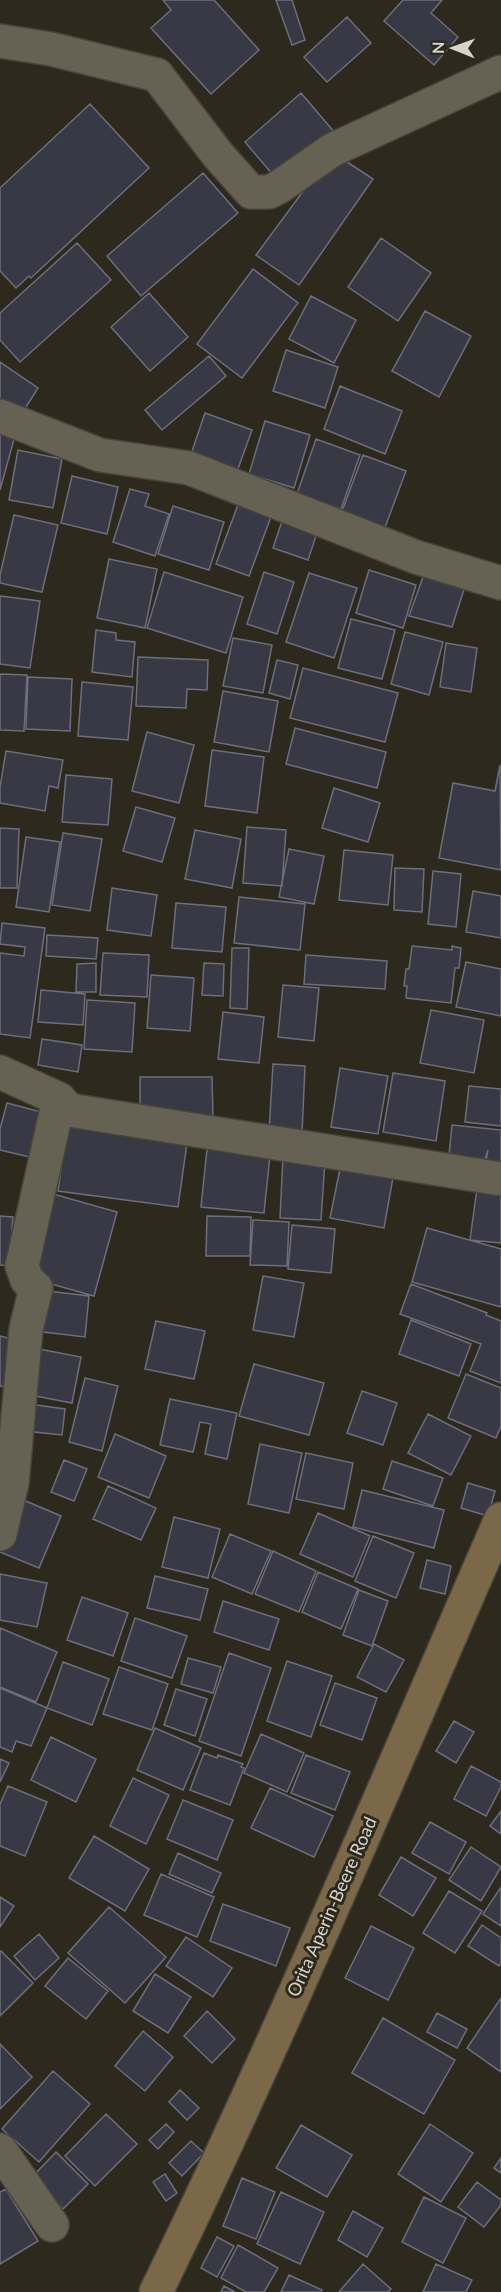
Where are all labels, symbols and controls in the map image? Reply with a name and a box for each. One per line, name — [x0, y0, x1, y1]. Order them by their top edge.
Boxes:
north arrow — [423, 18, 483, 78]
text: N — [428, 41, 447, 54]
street label: Orita Aperin-Beere Road — [281, 1813, 381, 2000]

